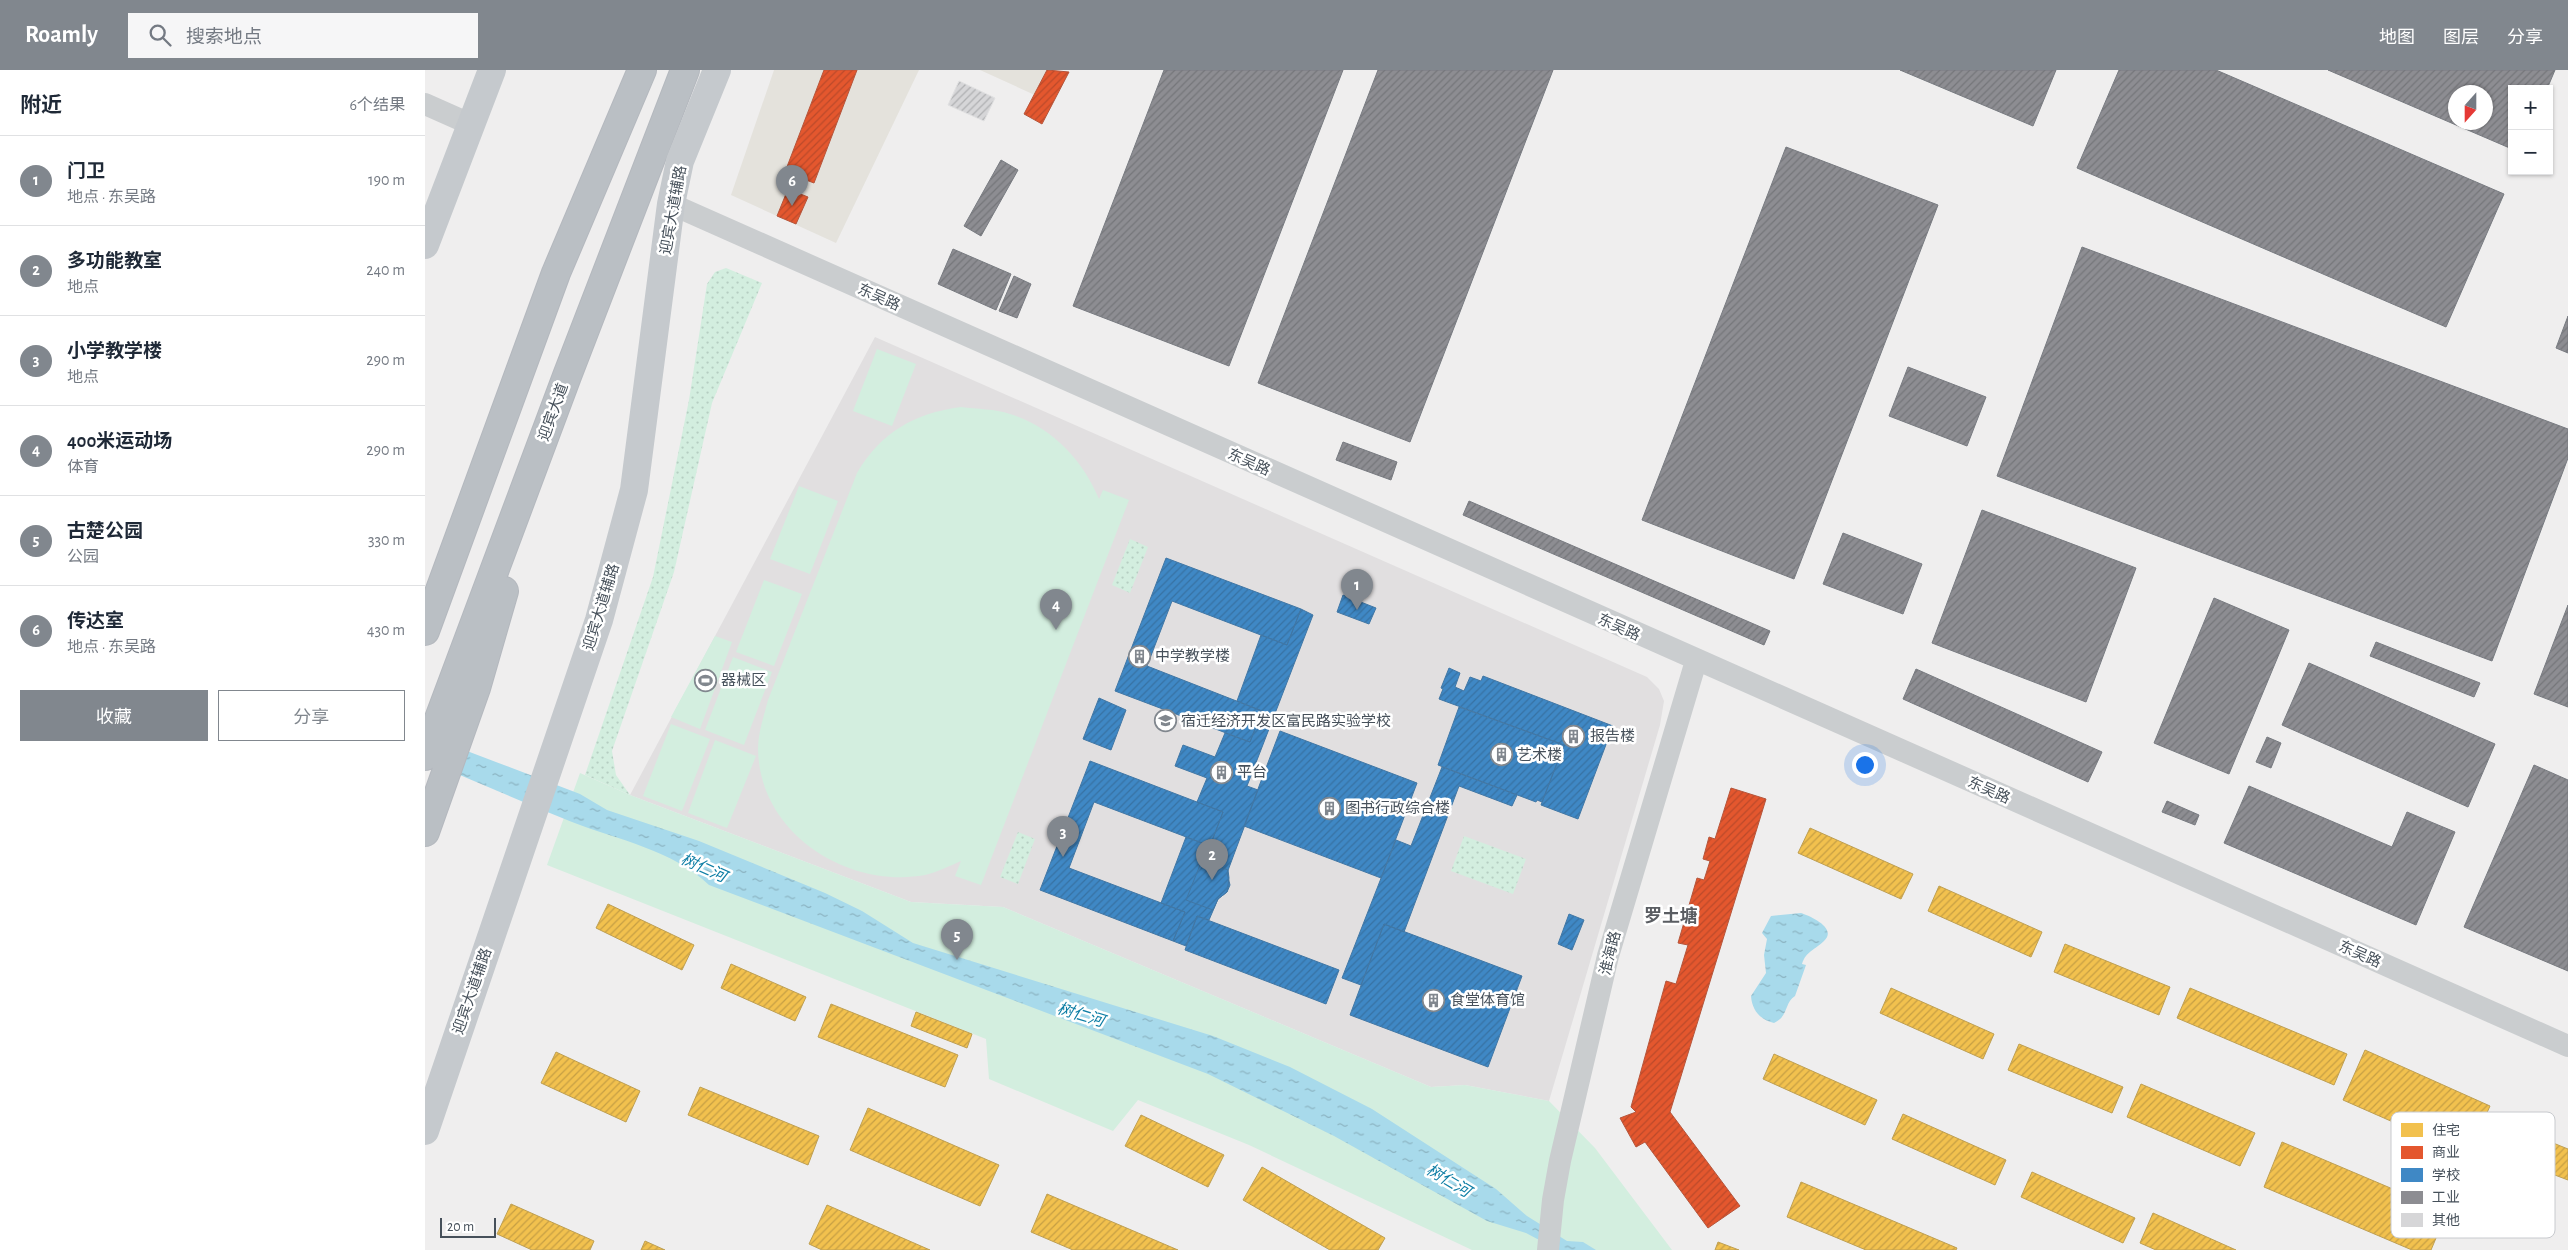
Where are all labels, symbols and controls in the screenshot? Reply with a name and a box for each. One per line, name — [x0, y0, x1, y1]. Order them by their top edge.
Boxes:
search box — [128, 13, 478, 58]
icon: search — [146, 21, 174, 49]
text: Roamly — [25, 23, 98, 47]
text: 搜索地点 — [186, 28, 262, 47]
text: 地图 — [2379, 29, 2415, 47]
text: 图层 — [2443, 29, 2479, 47]
text: 分享 — [2507, 29, 2543, 47]
north arrow — [2448, 85, 2493, 130]
map controls — [2508, 85, 2553, 175]
button: + — [2508, 85, 2553, 130]
text: 附近 — [20, 95, 62, 116]
text: 6个结果 — [349, 97, 405, 113]
button: − — [2508, 130, 2553, 175]
text: 门卫 — [67, 162, 105, 181]
street label: 迎宾大道辅路 — [657, 164, 689, 256]
pin: 6 — [776, 165, 808, 206]
text: 1 — [33, 172, 39, 188]
text: 190 m — [368, 172, 405, 188]
text: 地点 · 东吴路 — [67, 189, 156, 205]
text: 多功能教室 — [67, 252, 162, 271]
text: 2 — [32, 262, 40, 278]
text: 240 m — [366, 262, 405, 278]
text: 地点 — [67, 279, 99, 295]
street label: 东吴路 — [855, 281, 903, 313]
text: 小学教学楼 — [67, 342, 162, 361]
text: 3 — [33, 352, 39, 368]
text: 290 m — [366, 352, 405, 368]
text: 地点 — [67, 369, 99, 385]
street label: 迎宾大道 — [535, 381, 571, 443]
text: 400米运动场 — [67, 432, 172, 451]
text: 4 — [32, 442, 40, 458]
text: 290 m — [366, 442, 405, 458]
street label: 东吴路 — [1225, 446, 1273, 478]
text: 体育 — [67, 459, 99, 475]
text: 古楚公园 — [67, 522, 143, 541]
text: 5 — [33, 532, 39, 548]
text: 330 m — [368, 532, 405, 548]
text: 公园 — [67, 549, 99, 565]
street label: 迎宾大道辅路 — [580, 562, 622, 652]
pin: 1 — [1341, 569, 1373, 610]
pin: 4 — [1040, 589, 1072, 630]
street label: 东吴路 — [1595, 611, 1643, 643]
text: 传达室 — [67, 612, 124, 631]
text: 6 — [32, 622, 40, 638]
text: 430 m — [367, 622, 405, 638]
text: 地点 · 东吴路 — [67, 639, 156, 655]
building icon: 中学教学楼 — [1127, 644, 1151, 668]
place label: 中学教学楼 — [1155, 648, 1230, 664]
sports icon: 器械区 — [693, 668, 717, 692]
place label: 器械区 — [721, 672, 766, 688]
button: 收藏 — [20, 690, 208, 741]
button: 分享 — [218, 690, 405, 741]
school or university icon: 宿迁经济开发区富民路实验学校 — [1153, 709, 1177, 733]
place label: 宿迁经济开发区富民路实验学校 — [1181, 712, 1391, 729]
building icon: 报告楼 — [1562, 724, 1586, 748]
place label: 报告楼 — [1590, 728, 1635, 744]
building icon: 艺术楼 — [1489, 743, 1513, 767]
place label: 艺术楼 — [1517, 747, 1562, 763]
your location — [1852, 752, 1878, 778]
building icon: 平台 — [1209, 760, 1233, 784]
place label: 平台 — [1237, 764, 1267, 780]
street label: 东吴路 — [1965, 774, 2013, 806]
building icon: 图书行政综合楼 — [1317, 796, 1341, 820]
place label: 图书行政综合楼 — [1345, 800, 1450, 816]
pin: 3 — [1047, 816, 1079, 857]
pin: 2 — [1196, 839, 1228, 880]
water label: 树仁河 — [678, 850, 732, 886]
district label: 罗土塘 — [1644, 906, 1698, 926]
pin: 5 — [941, 919, 973, 960]
street label: 淮海路 — [1597, 929, 1623, 977]
street label: 东吴路 — [2336, 938, 2384, 970]
street label: 迎宾大道辅路 — [450, 946, 494, 1036]
building icon: 食堂体育馆 — [1422, 988, 1446, 1012]
place label: 食堂体育馆 — [1450, 992, 1525, 1008]
water label: 树仁河 — [1055, 999, 1109, 1030]
legend — [2391, 1112, 2555, 1238]
text: 住宅 — [2432, 1123, 2460, 1138]
text: 商业 — [2432, 1145, 2460, 1160]
water label: 树仁河 — [1424, 1161, 1476, 1202]
text: 学校 — [2432, 1167, 2460, 1183]
text: 工业 — [2432, 1190, 2460, 1205]
text: 其他 — [2432, 1213, 2460, 1228]
scale bar — [440, 1215, 496, 1238]
text: 20 m — [447, 1220, 474, 1234]

